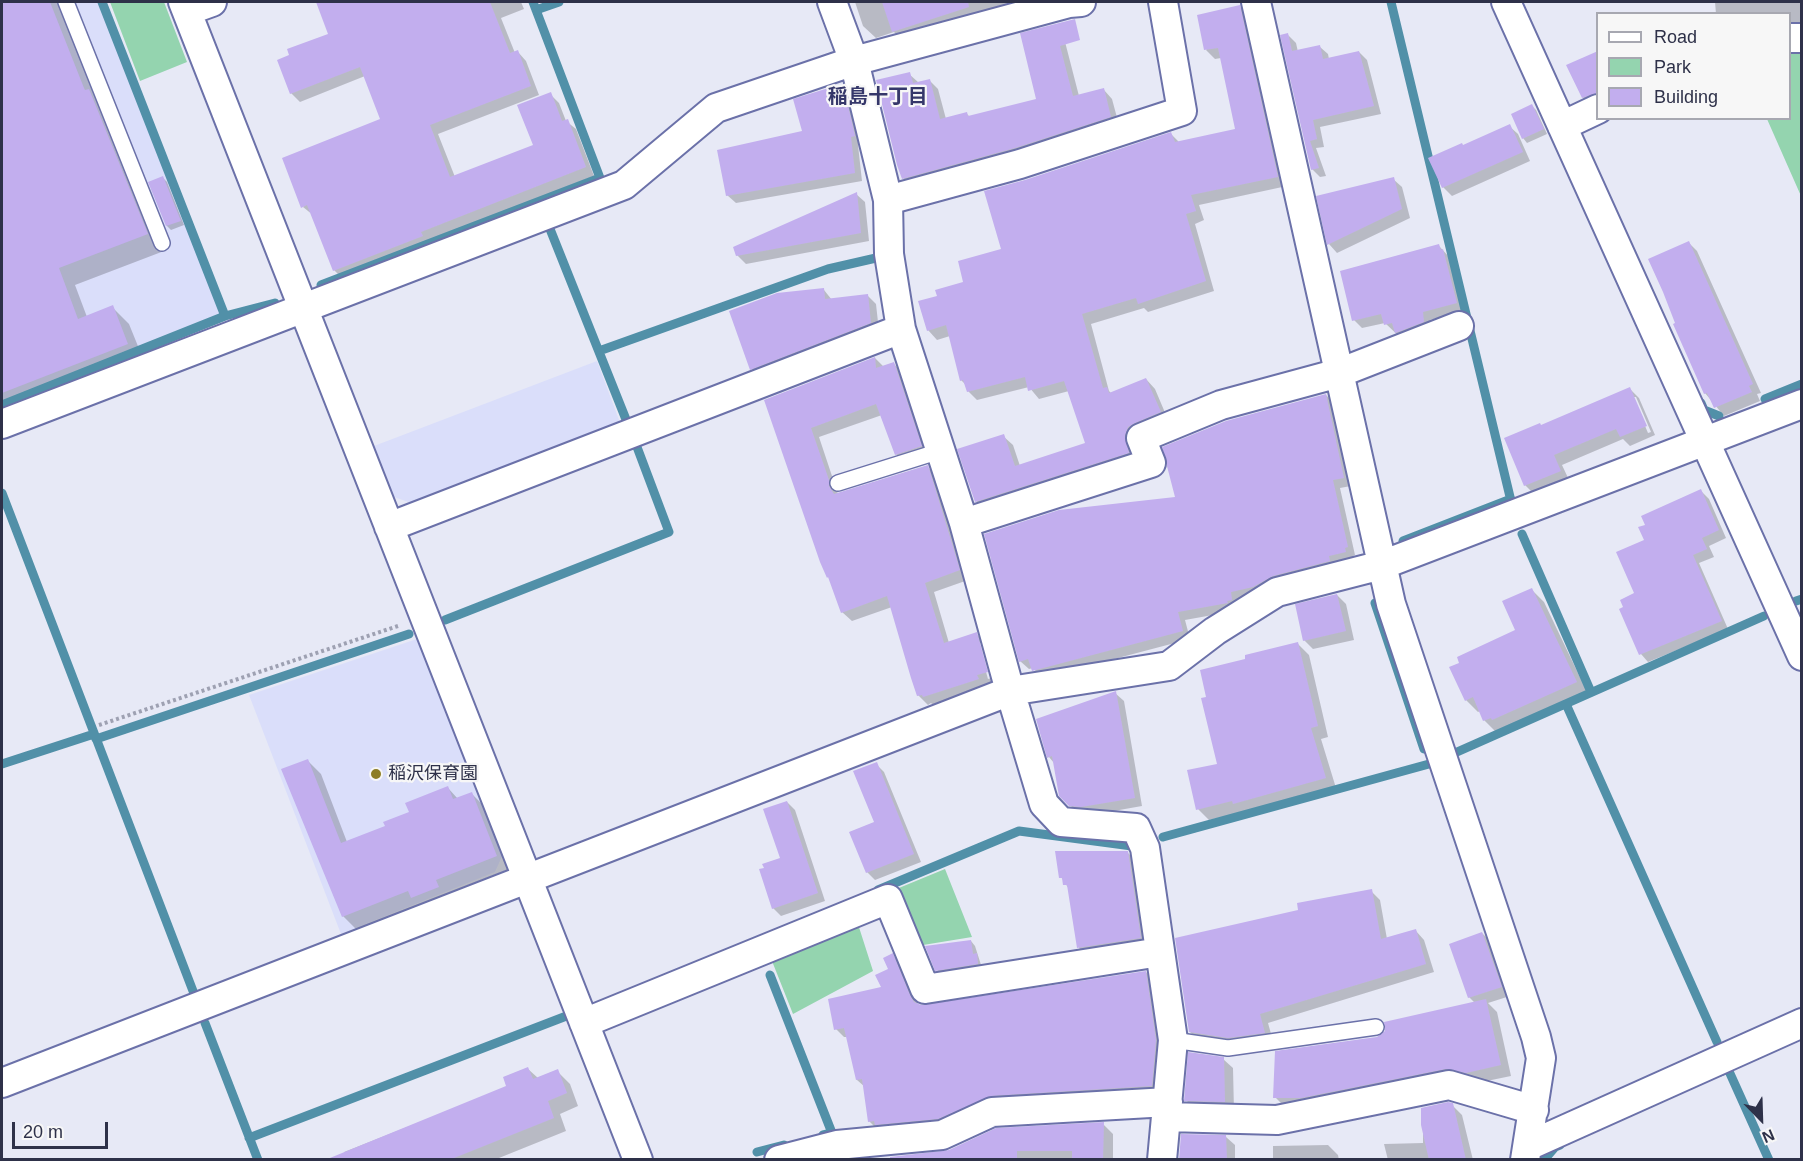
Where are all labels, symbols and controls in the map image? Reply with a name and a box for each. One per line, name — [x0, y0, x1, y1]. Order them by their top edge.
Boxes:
legend — [1596, 12, 1791, 120]
text: Road — [1654, 27, 1697, 47]
text: Park — [1654, 57, 1691, 77]
district label: 稲島十丁目 — [828, 85, 928, 109]
text: Building — [1654, 87, 1718, 107]
place label: 稲沢保育園 — [388, 763, 478, 785]
marker: 稲沢保育園 — [369, 767, 383, 781]
north arrow — [1731, 1089, 1791, 1149]
scale bar — [15, 1110, 111, 1148]
text: 20 m — [23, 1122, 63, 1142]
text: N — [1760, 1126, 1777, 1146]

